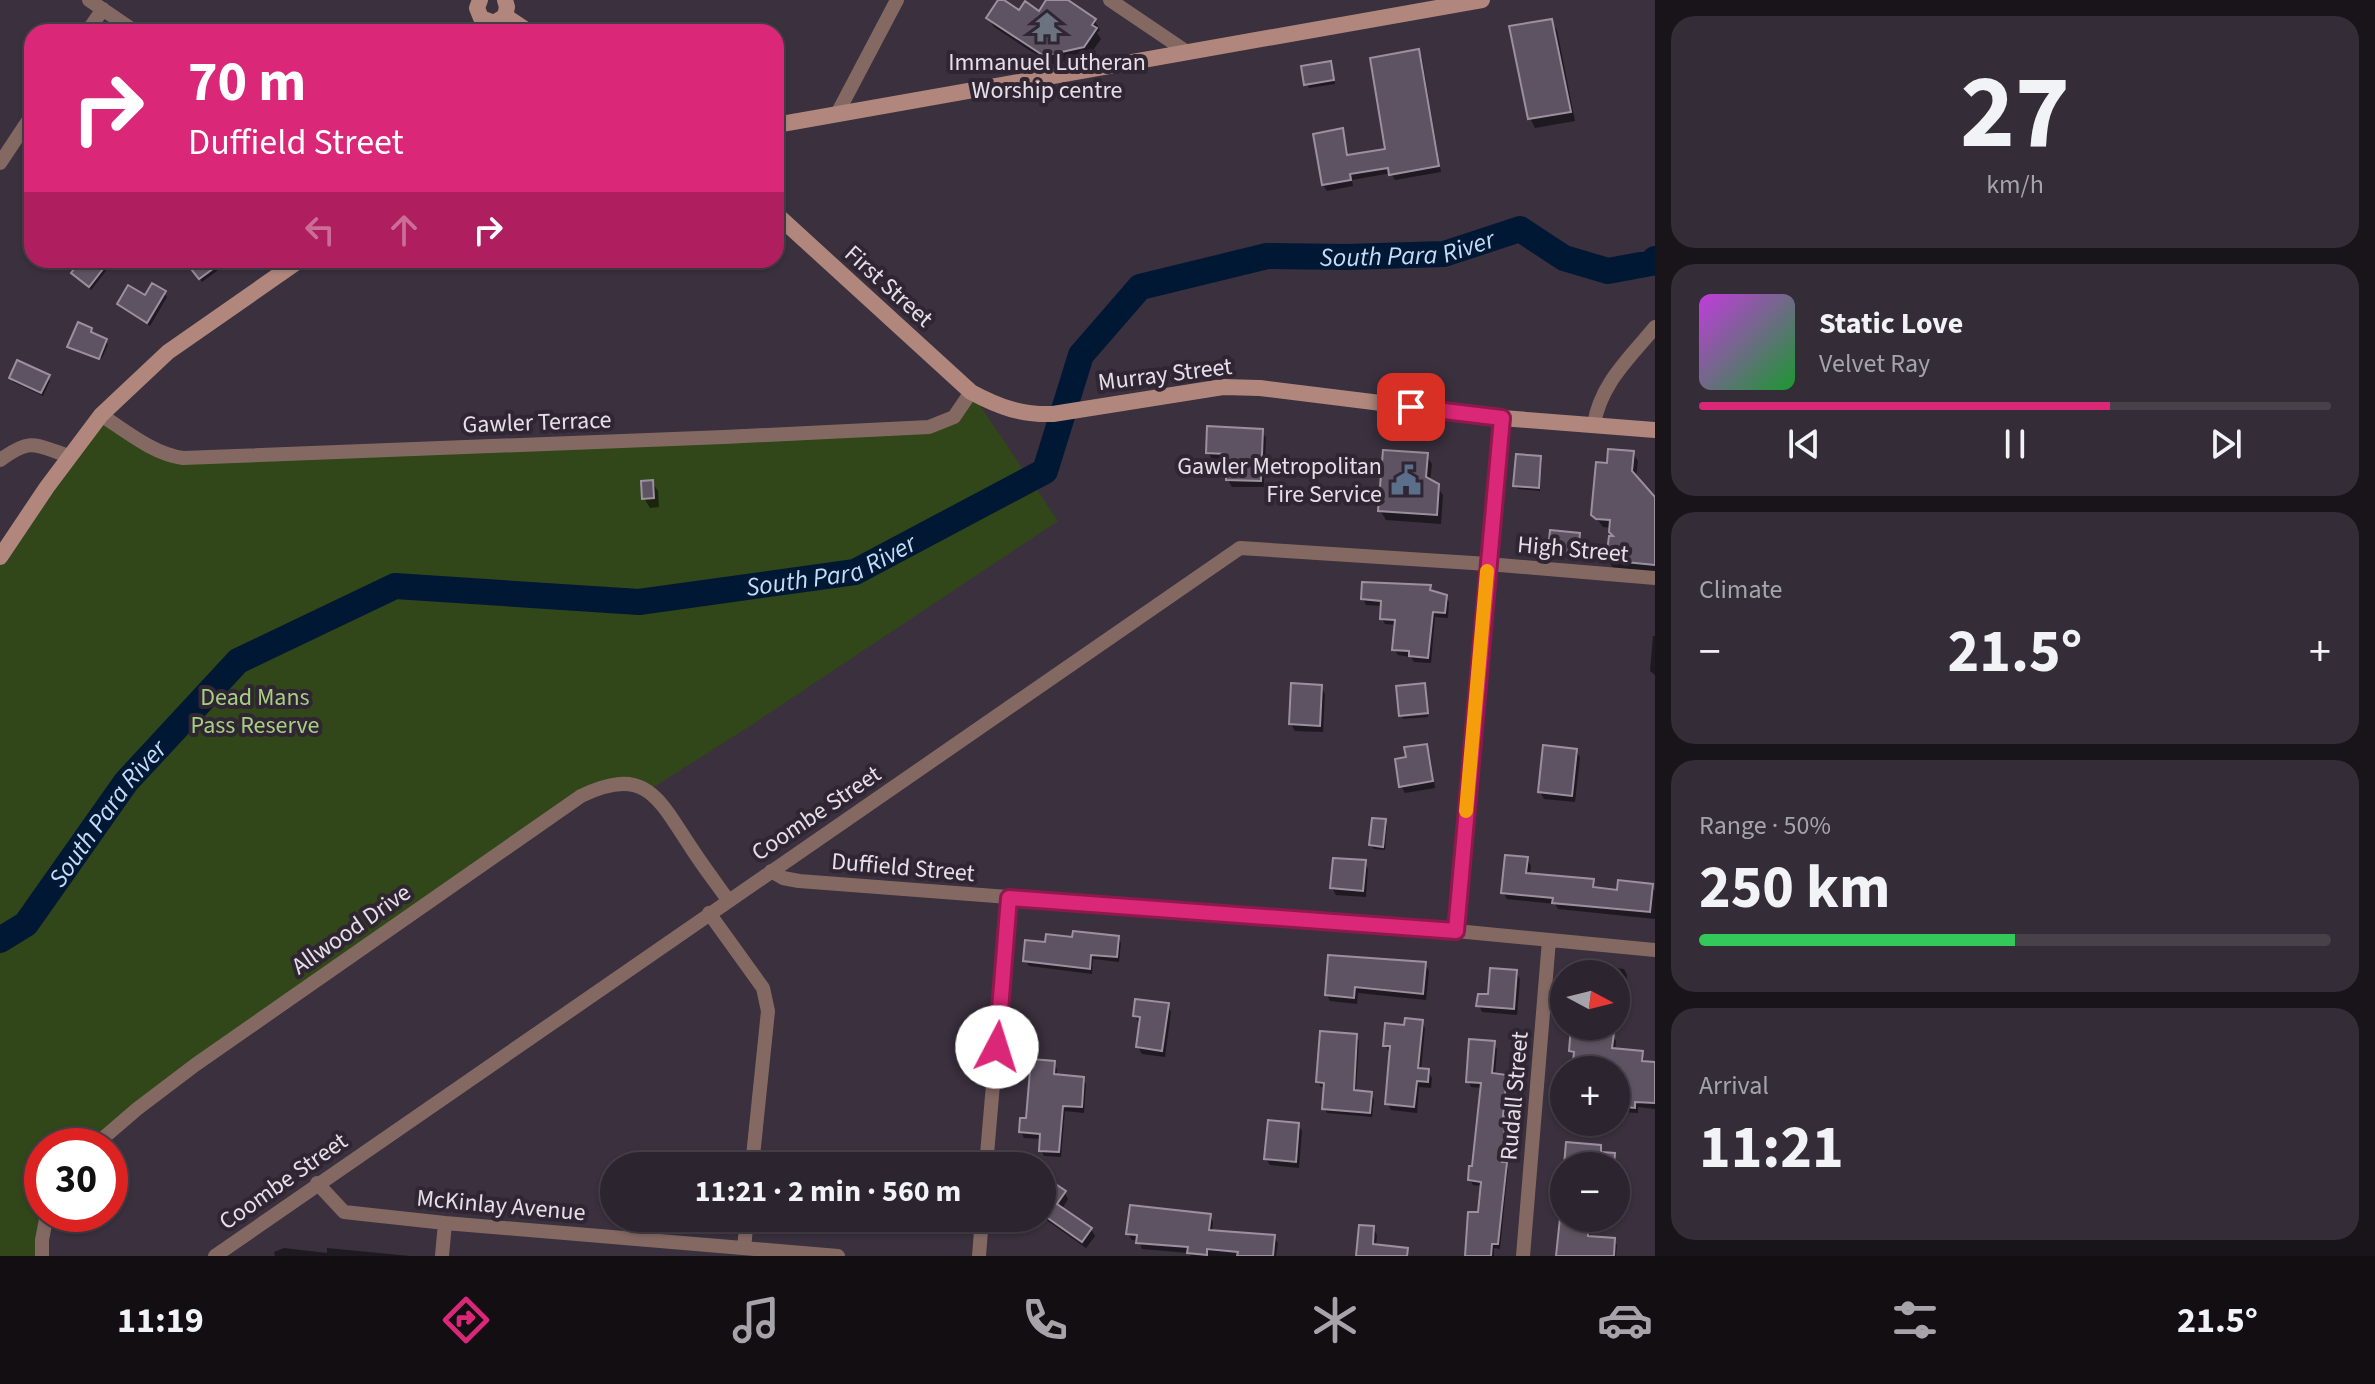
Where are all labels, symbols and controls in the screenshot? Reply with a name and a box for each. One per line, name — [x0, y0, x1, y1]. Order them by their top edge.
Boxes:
temple icon: Immanuel Lutheran Worship centre — [1030, 10, 1064, 44]
text: 27 — [1960, 40, 2070, 188]
text: 70 m — [188, 43, 306, 122]
place label: Immanuel Lutheran Worship centre — [948, 45, 1146, 108]
icon: right — [56, 56, 160, 160]
text: Duffield Street — [188, 117, 404, 168]
text: km/h — [1986, 166, 2044, 203]
icon: left — [298, 208, 342, 252]
icon: ahead — [382, 208, 426, 252]
icon: right — [466, 208, 510, 252]
water label: South Para River — [1319, 220, 1501, 276]
street label: First Street — [837, 237, 941, 336]
text: Static Love — [1819, 302, 1963, 345]
text: Velvet Ray — [1819, 345, 1930, 382]
street label: Murray Street — [1096, 349, 1234, 400]
pin — [1377, 373, 1445, 441]
icon: arrive — [1389, 385, 1433, 429]
street label: Gawler Terrace — [462, 402, 612, 443]
icon: previous — [1782, 422, 1826, 466]
icon: pause — [1993, 422, 2037, 466]
icon: next — [2204, 422, 2248, 466]
place label: Gawler Metropolitan Fire Service — [1177, 449, 1382, 512]
public building icon: Gawler Metropolitan Fire Service — [1389, 463, 1423, 497]
water label: South Para River — [744, 524, 924, 606]
street label: High Street — [1516, 527, 1630, 572]
text: Climate — [1699, 571, 1783, 608]
text: 21.5° — [1948, 610, 2082, 695]
text: − — [1699, 621, 1721, 684]
text: + — [2309, 621, 2331, 684]
park label: Dead Mans Pass Reserve — [191, 680, 319, 743]
water label: South Para River — [40, 731, 176, 895]
street label: Coombe Street — [744, 757, 888, 870]
text: Range · 50% — [1699, 807, 1831, 844]
street label: Duffield Street — [830, 844, 976, 891]
text: 250 km — [1699, 846, 1890, 931]
street label: Allwood Drive — [284, 875, 418, 983]
north arrow — [1550, 960, 1630, 1040]
map controls — [1550, 960, 1630, 1232]
position arrow — [955, 1005, 1039, 1089]
street label: Rudall Street — [1491, 1030, 1538, 1162]
button: + — [1550, 1056, 1630, 1136]
text: Arrival — [1699, 1067, 1769, 1104]
text: 11:21 — [1699, 1106, 1844, 1191]
street label: Coombe Street — [212, 1124, 355, 1239]
speed limit sign: 30 — [24, 1128, 128, 1232]
button: − — [1550, 1152, 1630, 1232]
text: 11:21 · 2 min · 560 m — [695, 1170, 961, 1213]
street label: McKinlay Avenue — [415, 1181, 587, 1230]
icon: directions — [438, 1292, 494, 1348]
icon: music — [728, 1292, 784, 1348]
icon: phone — [1017, 1292, 1073, 1348]
icon: climate — [1307, 1292, 1363, 1348]
icon: car — [1597, 1292, 1653, 1348]
icon: filters — [1887, 1292, 1943, 1348]
text: 11:19 — [117, 1295, 204, 1346]
text: 21.5° — [2177, 1295, 2258, 1346]

